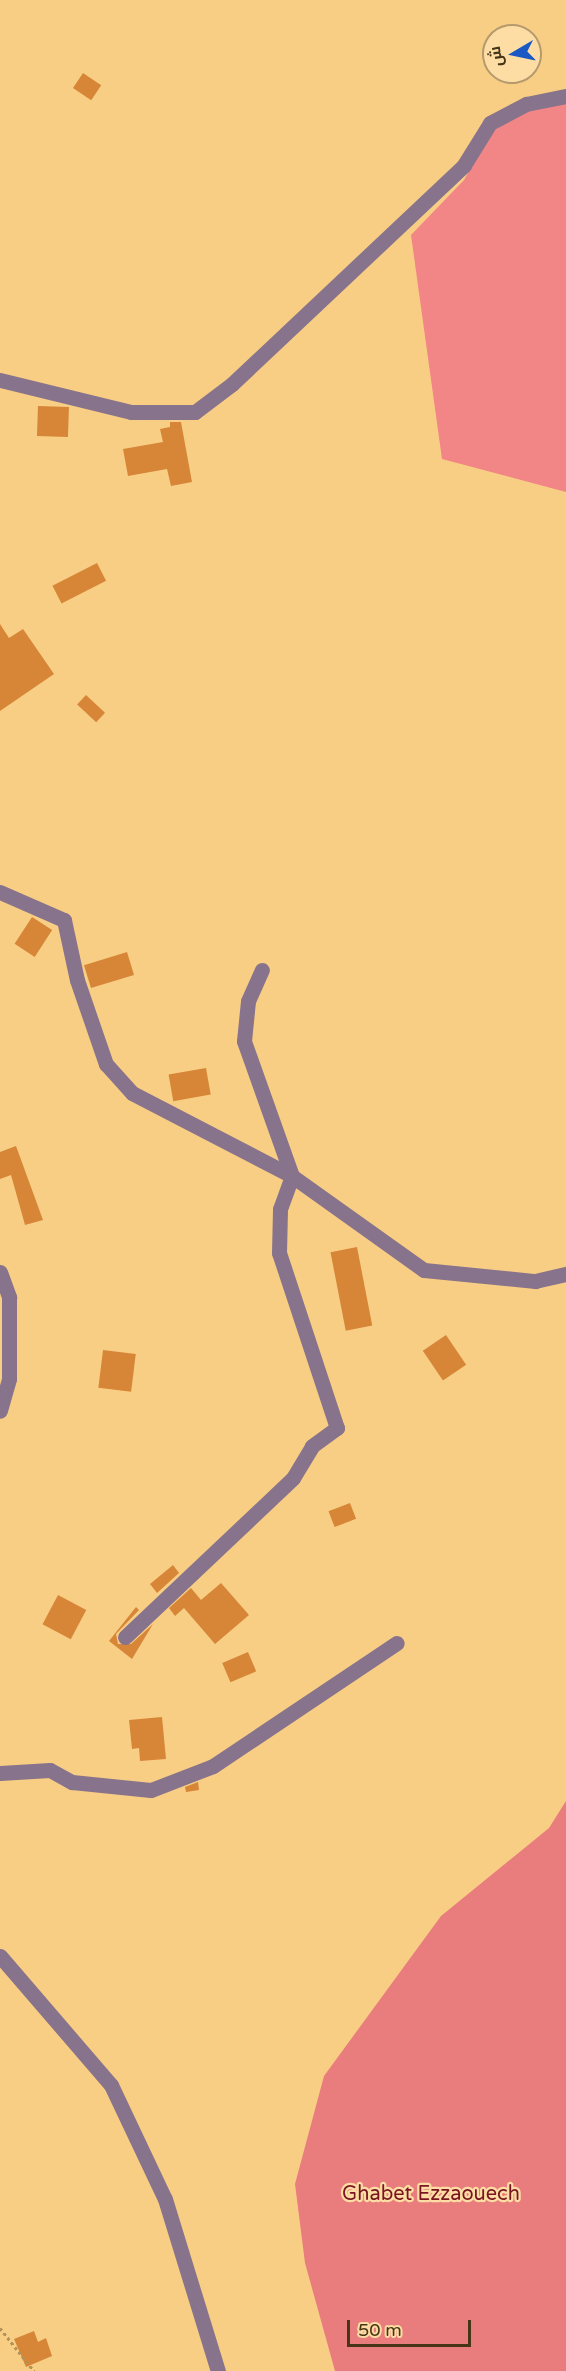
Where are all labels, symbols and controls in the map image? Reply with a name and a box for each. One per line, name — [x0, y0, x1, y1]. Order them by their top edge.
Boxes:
north arrow — [482, 24, 542, 84]
text: ش — [485, 45, 508, 68]
park label: Ghabet Ezzaouech — [342, 2182, 520, 2206]
scale bar — [350, 2308, 474, 2346]
text: 50 m — [358, 2319, 402, 2341]

